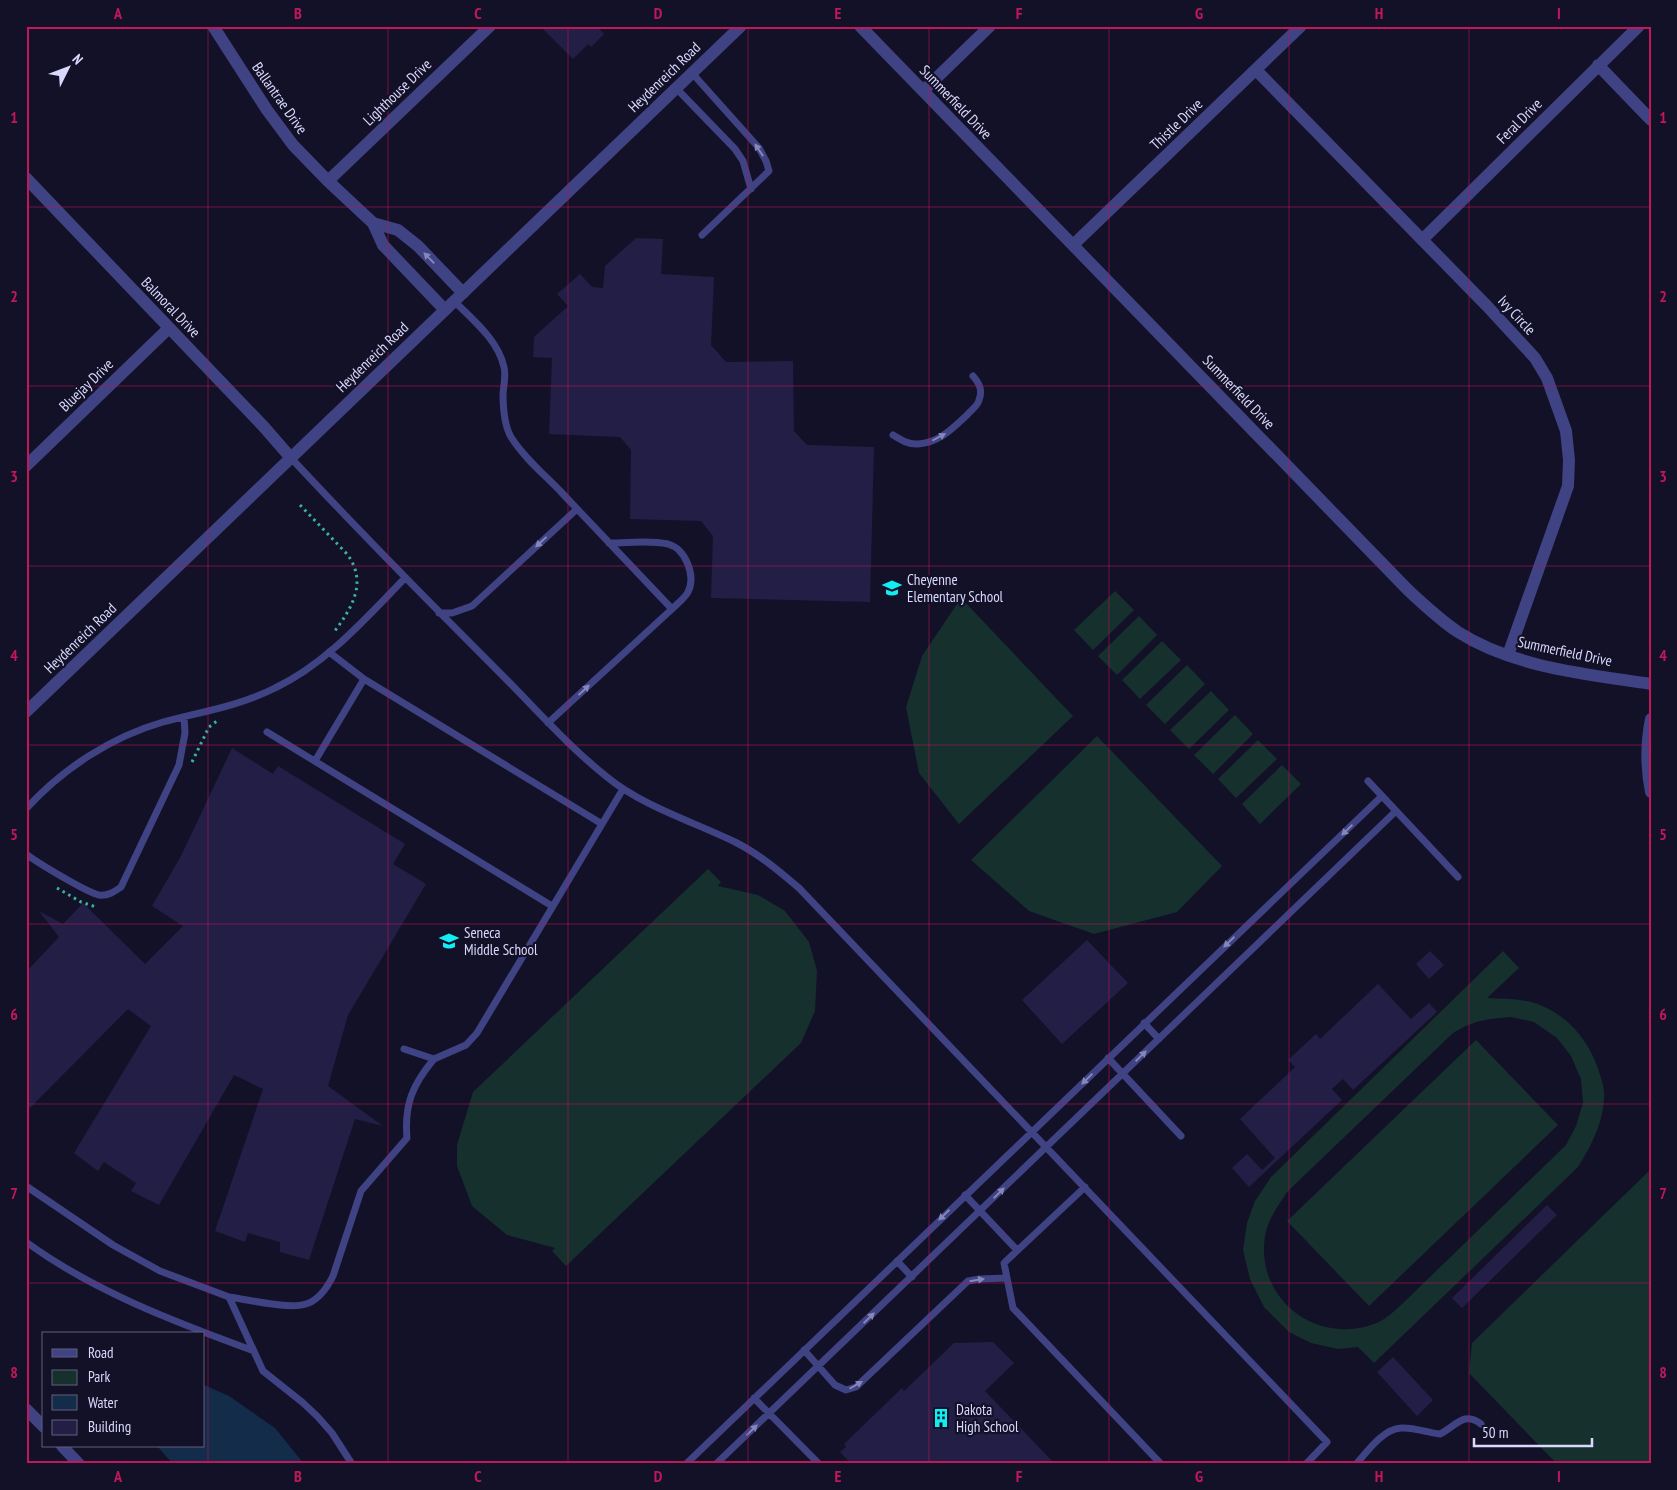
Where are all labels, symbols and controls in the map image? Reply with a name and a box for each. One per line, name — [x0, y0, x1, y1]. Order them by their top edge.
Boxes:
text: A — [113, 3, 123, 23]
text: B — [294, 3, 302, 23]
text: C — [474, 3, 482, 23]
text: D — [654, 3, 663, 23]
text: E — [835, 3, 842, 23]
text: F — [1016, 3, 1023, 23]
text: G — [1195, 3, 1203, 23]
text: H — [1375, 3, 1383, 23]
text: I — [1557, 3, 1561, 23]
street label: Heydenreich Road — [624, 38, 704, 116]
north arrow — [42, 42, 92, 92]
text: N — [68, 50, 87, 68]
street label: Lighthouse Drive — [359, 55, 435, 129]
street label: Ballantrae Drive — [248, 58, 312, 138]
street label: Summerfield Drive — [916, 61, 996, 143]
street label: Thistle Drive — [1146, 94, 1206, 154]
street label: Feral Drive — [1492, 94, 1546, 148]
text: 1 — [10, 107, 18, 127]
text: 1 — [1659, 107, 1667, 127]
one-way arrow — [755, 143, 764, 157]
one-way arrow — [423, 252, 435, 264]
street label: Balmoral Drive — [137, 273, 205, 341]
text: 2 — [10, 286, 18, 306]
text: 2 — [1659, 286, 1667, 306]
street label: Ivy Circle — [1494, 291, 1540, 339]
street label: Heydenreich Road — [332, 318, 412, 396]
street label: Summerfield Drive — [1199, 351, 1279, 433]
street label: Bluejay Drive — [55, 354, 117, 416]
one-way arrow — [931, 433, 946, 441]
text: 3 — [10, 466, 18, 486]
text: 3 — [1659, 466, 1667, 486]
one-way arrow — [536, 536, 548, 548]
place label: Cheyenne Elementary School — [907, 570, 1004, 606]
school or university icon: Cheyenne Elementary School — [881, 577, 903, 599]
street label: Heydenreich Road — [40, 599, 120, 677]
street label: Summerfield Drive — [1516, 632, 1614, 670]
text: 4 — [10, 645, 18, 665]
text: 4 — [1659, 645, 1667, 665]
one-way arrow — [578, 684, 590, 696]
text: 5 — [10, 824, 18, 844]
one-way arrow — [1341, 824, 1353, 836]
text: 5 — [1659, 824, 1667, 844]
place label: Seneca Middle School — [464, 923, 538, 959]
school or university icon: Seneca Middle School — [438, 930, 460, 952]
one-way arrow — [1224, 936, 1236, 948]
text: 6 — [10, 1004, 18, 1024]
text: 6 — [1659, 1004, 1667, 1024]
one-way arrow — [1135, 1051, 1147, 1063]
one-way arrow — [1081, 1072, 1093, 1084]
text: 7 — [10, 1183, 18, 1203]
text: 7 — [1659, 1183, 1667, 1203]
one-way arrow — [993, 1187, 1005, 1199]
one-way arrow — [938, 1209, 950, 1221]
one-way arrow — [970, 1275, 986, 1283]
one-way arrow — [863, 1312, 875, 1324]
legend — [42, 1332, 205, 1448]
text: Road — [88, 1343, 114, 1362]
text: 8 — [10, 1362, 18, 1382]
text: 8 — [1659, 1362, 1667, 1382]
text: Park — [88, 1367, 110, 1386]
one-way arrow — [849, 1381, 863, 1390]
text: Water — [88, 1393, 119, 1412]
place label: Dakota High School — [956, 1400, 1019, 1436]
building icon: Dakota High School — [930, 1407, 952, 1429]
scale bar — [1474, 1415, 1592, 1447]
text: Building — [88, 1417, 131, 1436]
text: 50 m — [1482, 1423, 1508, 1442]
one-way arrow — [745, 1424, 757, 1436]
text: A — [113, 1466, 123, 1486]
text: B — [294, 1466, 302, 1486]
text: C — [474, 1466, 482, 1486]
text: D — [654, 1466, 663, 1486]
text: E — [835, 1466, 842, 1486]
text: F — [1016, 1466, 1023, 1486]
text: G — [1195, 1466, 1203, 1486]
text: H — [1375, 1466, 1383, 1486]
text: I — [1557, 1466, 1561, 1486]

